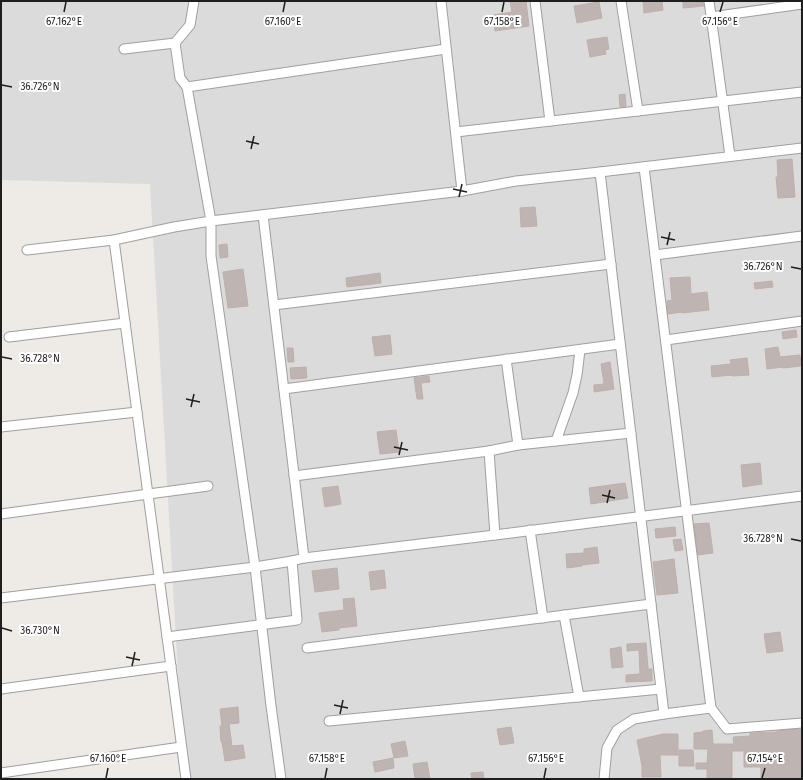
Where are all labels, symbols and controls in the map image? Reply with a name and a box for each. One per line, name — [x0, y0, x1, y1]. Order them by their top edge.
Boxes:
text: 67.162°E — [46, 16, 82, 28]
text: 67.160°E — [265, 16, 301, 28]
text: 67.158°E — [484, 16, 520, 28]
text: 67.156°E — [702, 16, 738, 28]
text: 36.726°N — [20, 81, 60, 93]
text: 36.726°N — [743, 261, 783, 273]
text: 36.728°N — [20, 353, 60, 365]
text: 36.728°N — [743, 533, 783, 545]
text: 36.730°N — [20, 625, 60, 637]
text: 67.160°E — [90, 753, 126, 765]
text: 67.158°E — [309, 753, 345, 765]
text: 67.156°E — [528, 753, 564, 765]
text: 67.154°E — [747, 753, 783, 765]

